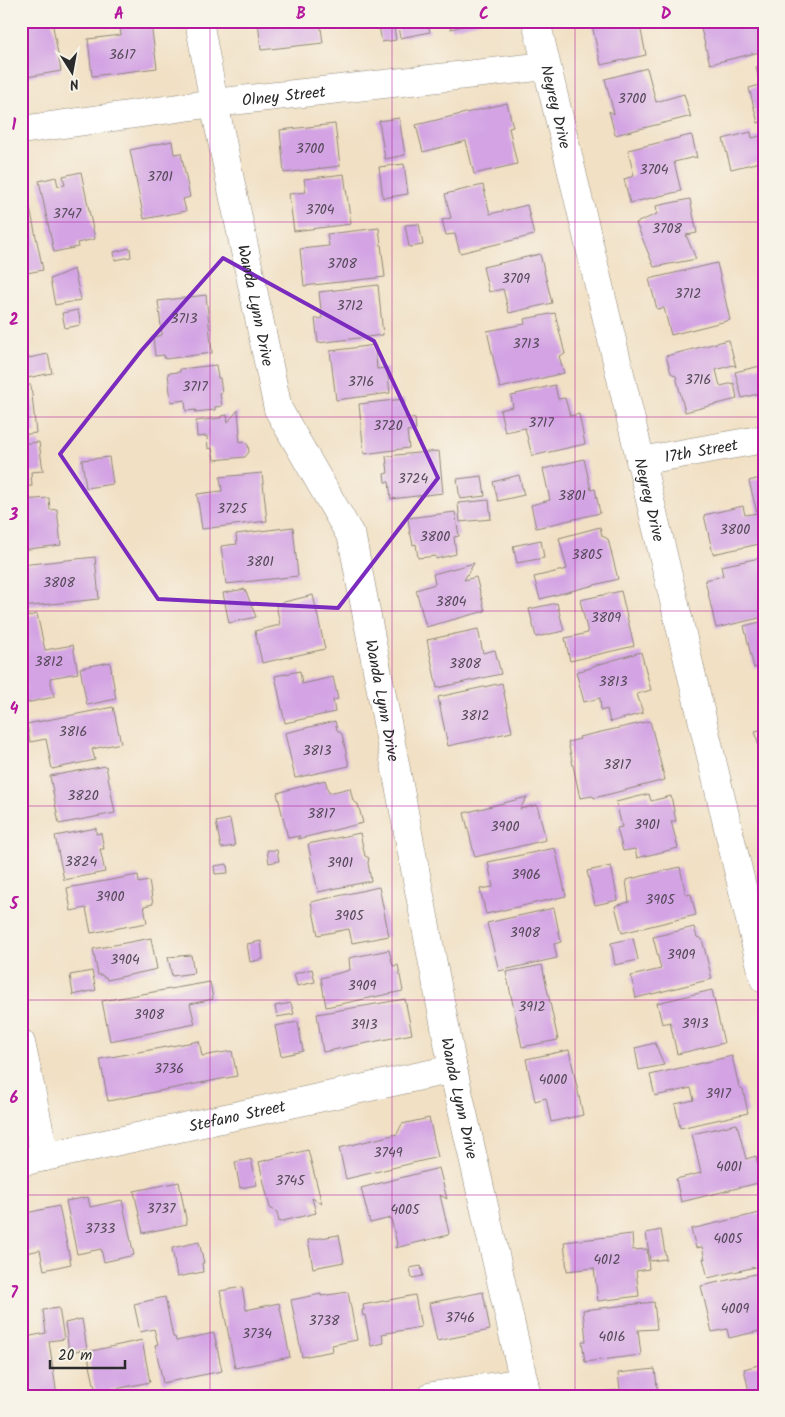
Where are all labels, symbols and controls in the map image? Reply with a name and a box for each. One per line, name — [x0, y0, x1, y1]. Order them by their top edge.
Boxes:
text: A — [114, 2, 124, 27]
text: B — [296, 2, 306, 27]
text: C — [479, 2, 489, 27]
text: D — [661, 2, 672, 27]
house number: 3617 — [109, 44, 136, 66]
north arrow — [48, 48, 98, 98]
street label: Neyrey Drive — [533, 63, 577, 151]
text: N — [68, 72, 81, 95]
street label: Olney Street — [241, 80, 328, 114]
house number: 3700 — [618, 88, 646, 110]
text: 1 — [12, 113, 17, 138]
house number: 3700 — [296, 138, 324, 160]
house number: 3704 — [639, 159, 669, 181]
house number: 3701 — [147, 166, 173, 188]
house number: 3704 — [305, 199, 335, 221]
house number: 3747 — [53, 203, 82, 225]
house number: 3708 — [652, 218, 683, 240]
street label: Wanda Lynn Drive — [230, 242, 280, 369]
house number: 3708 — [327, 253, 358, 275]
house number: 3709 — [502, 268, 530, 290]
house number: 3712 — [675, 283, 701, 305]
house number: 3712 — [337, 295, 363, 317]
text: 2 — [9, 308, 19, 333]
house number: 3713 — [171, 308, 197, 330]
house number: 3713 — [513, 333, 539, 355]
house number: 3716 — [685, 369, 711, 391]
house number: 3716 — [348, 371, 374, 393]
house number: 3717 — [182, 376, 208, 398]
house number: 3717 — [528, 412, 554, 434]
house number: 3720 — [373, 415, 403, 437]
street label: 17th Street — [663, 433, 741, 470]
street label: Neyrey Drive — [626, 456, 671, 544]
house number: 3724 — [398, 468, 428, 490]
house number: 3801 — [558, 485, 586, 507]
house number: 3725 — [217, 498, 249, 520]
text: 3 — [9, 503, 19, 528]
house number: 3800 — [720, 519, 750, 541]
house number: 3800 — [420, 526, 450, 548]
house number: 3805 — [572, 544, 604, 566]
house number: 3801 — [246, 551, 274, 573]
house number: 3808 — [43, 572, 75, 594]
house number: 3804 — [435, 591, 467, 613]
house number: 3809 — [591, 607, 621, 629]
street label: Wanda Lynn Drive — [358, 638, 405, 764]
house number: 3812 — [35, 651, 63, 673]
house number: 3808 — [449, 653, 481, 675]
house number: 3813 — [599, 671, 627, 693]
text: 4 — [10, 697, 19, 722]
house number: 3812 — [461, 705, 489, 727]
house number: 3816 — [59, 721, 87, 743]
house number: 3813 — [303, 740, 331, 762]
house number: 3817 — [603, 754, 631, 776]
house number: 3820 — [67, 785, 99, 807]
house number: 3817 — [307, 803, 335, 825]
house number: 3901 — [634, 814, 660, 836]
house number: 3900 — [491, 816, 519, 838]
house number: 3824 — [65, 851, 97, 873]
house number: 3901 — [327, 852, 353, 874]
house number: 3906 — [511, 864, 541, 886]
house number: 3900 — [96, 886, 124, 908]
house number: 3905 — [645, 889, 676, 911]
text: 5 — [9, 892, 20, 917]
house number: 3905 — [334, 905, 365, 927]
house number: 3908 — [510, 922, 541, 944]
house number: 3909 — [667, 944, 695, 966]
house number: 3904 — [110, 949, 140, 971]
house number: 3909 — [348, 975, 376, 997]
house number: 3912 — [518, 996, 546, 1018]
house number: 3908 — [134, 1004, 165, 1026]
house number: 3913 — [681, 1013, 709, 1035]
house number: 3913 — [350, 1014, 378, 1036]
street label: Wanda Lynn Drive — [433, 1035, 484, 1161]
house number: 3736 — [154, 1058, 184, 1080]
house number: 4000 — [539, 1069, 567, 1091]
house number: 3917 — [705, 1083, 731, 1105]
text: 6 — [10, 1086, 19, 1111]
street label: Stefano Street — [187, 1094, 289, 1140]
house number: 3749 — [374, 1142, 403, 1164]
house number: 4001 — [716, 1156, 742, 1178]
house number: 3745 — [275, 1170, 306, 1192]
house number: 3737 — [147, 1198, 176, 1220]
house number: 4005 — [390, 1199, 421, 1221]
house number: 3733 — [85, 1218, 115, 1240]
house number: 4005 — [713, 1228, 744, 1250]
house number: 4012 — [593, 1249, 621, 1271]
text: 7 — [10, 1281, 18, 1306]
house number: 4009 — [721, 1298, 749, 1320]
house number: 3746 — [445, 1307, 475, 1329]
house number: 3738 — [309, 1310, 340, 1332]
house number: 3734 — [242, 1323, 272, 1345]
house number: 4016 — [599, 1326, 625, 1348]
scale bar — [50, 1337, 125, 1369]
text: 20 m — [58, 1344, 92, 1368]

